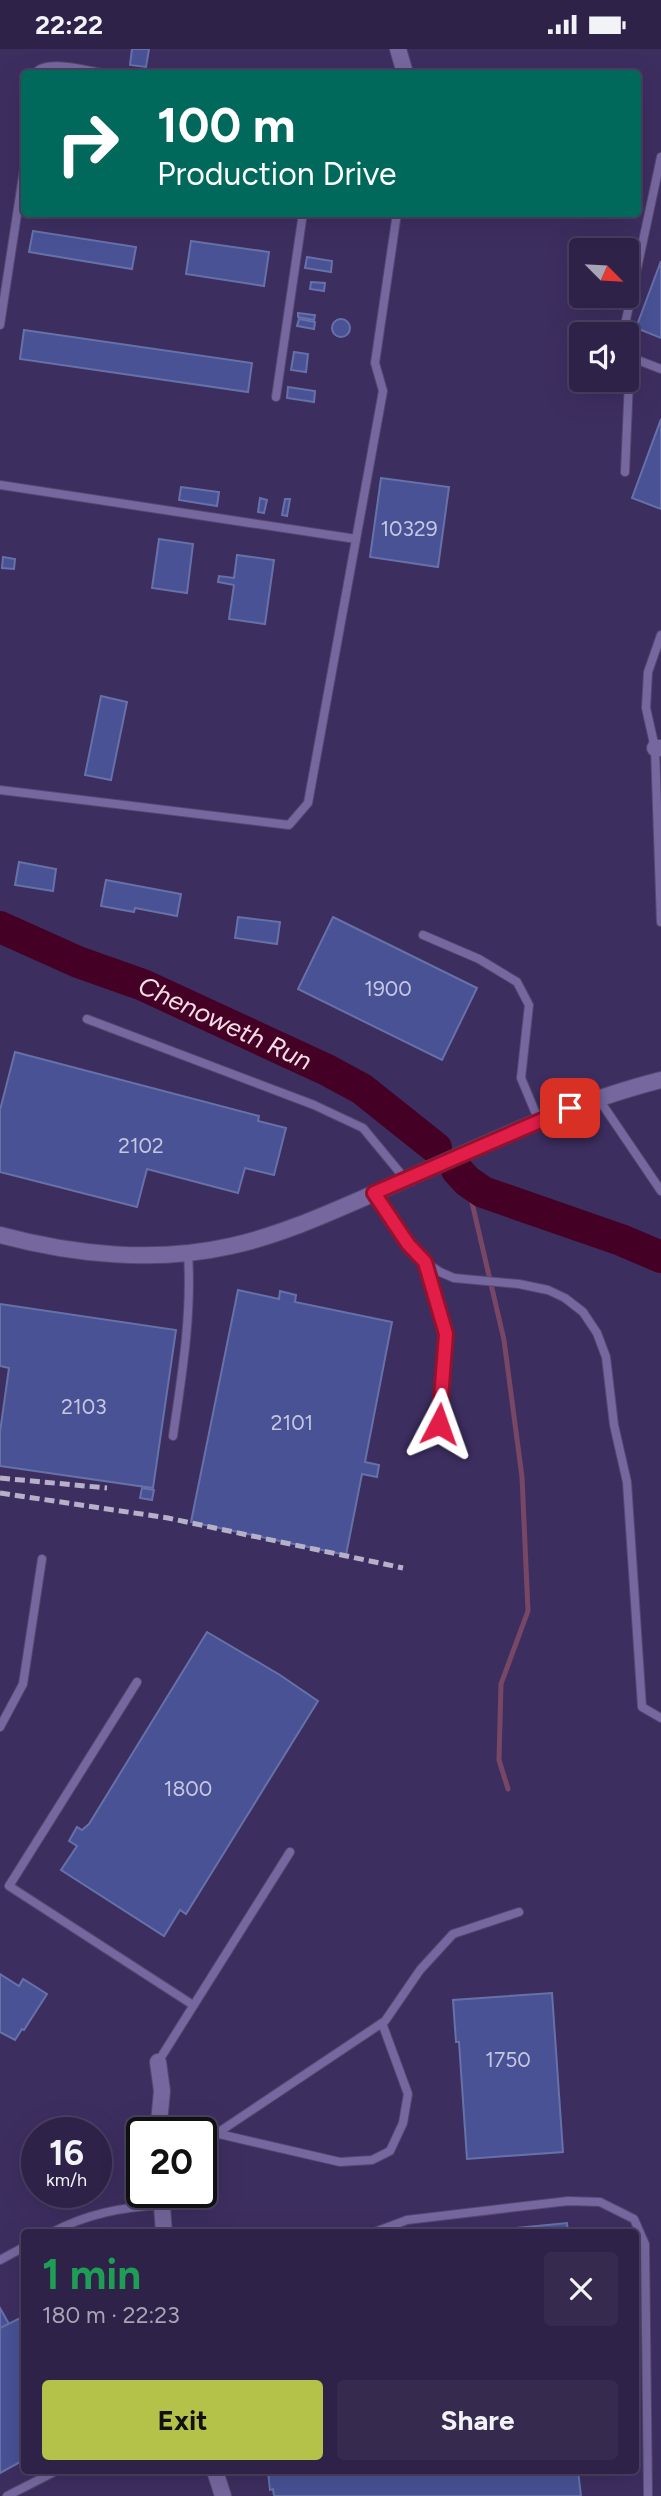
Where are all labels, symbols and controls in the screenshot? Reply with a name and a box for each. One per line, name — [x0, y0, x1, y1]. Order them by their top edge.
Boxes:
text: 22:22 — [35, 9, 103, 41]
text: 100 m — [157, 95, 296, 154]
icon: right — [42, 98, 133, 189]
text: Production Drive — [157, 155, 397, 193]
north arrow — [569, 238, 639, 308]
map controls — [569, 238, 639, 392]
button: sound — [569, 322, 639, 392]
house number: 10329 — [380, 516, 438, 541]
water label: Chenoweth Run — [133, 969, 317, 1077]
house number: 1900 — [364, 976, 412, 1001]
pin — [540, 1078, 600, 1138]
icon: arrive — [551, 1089, 589, 1127]
house number: 2102 — [118, 1133, 164, 1158]
position arrow — [402, 1387, 476, 1461]
house number: 2103 — [61, 1394, 107, 1419]
house number: 2101 — [271, 1410, 313, 1435]
house number: 1800 — [164, 1776, 212, 1801]
house number: 1750 — [485, 2047, 531, 2072]
speed limit sign: 20 — [126, 2117, 217, 2208]
text: 16 — [49, 2132, 84, 2174]
text: km/h — [46, 2169, 87, 2191]
text: 1 min — [42, 2249, 141, 2300]
button: close — [544, 2252, 618, 2326]
text: 180 m · 22:23 — [42, 2301, 180, 2329]
button: Exit — [42, 2380, 323, 2460]
button: Share — [337, 2380, 618, 2460]

